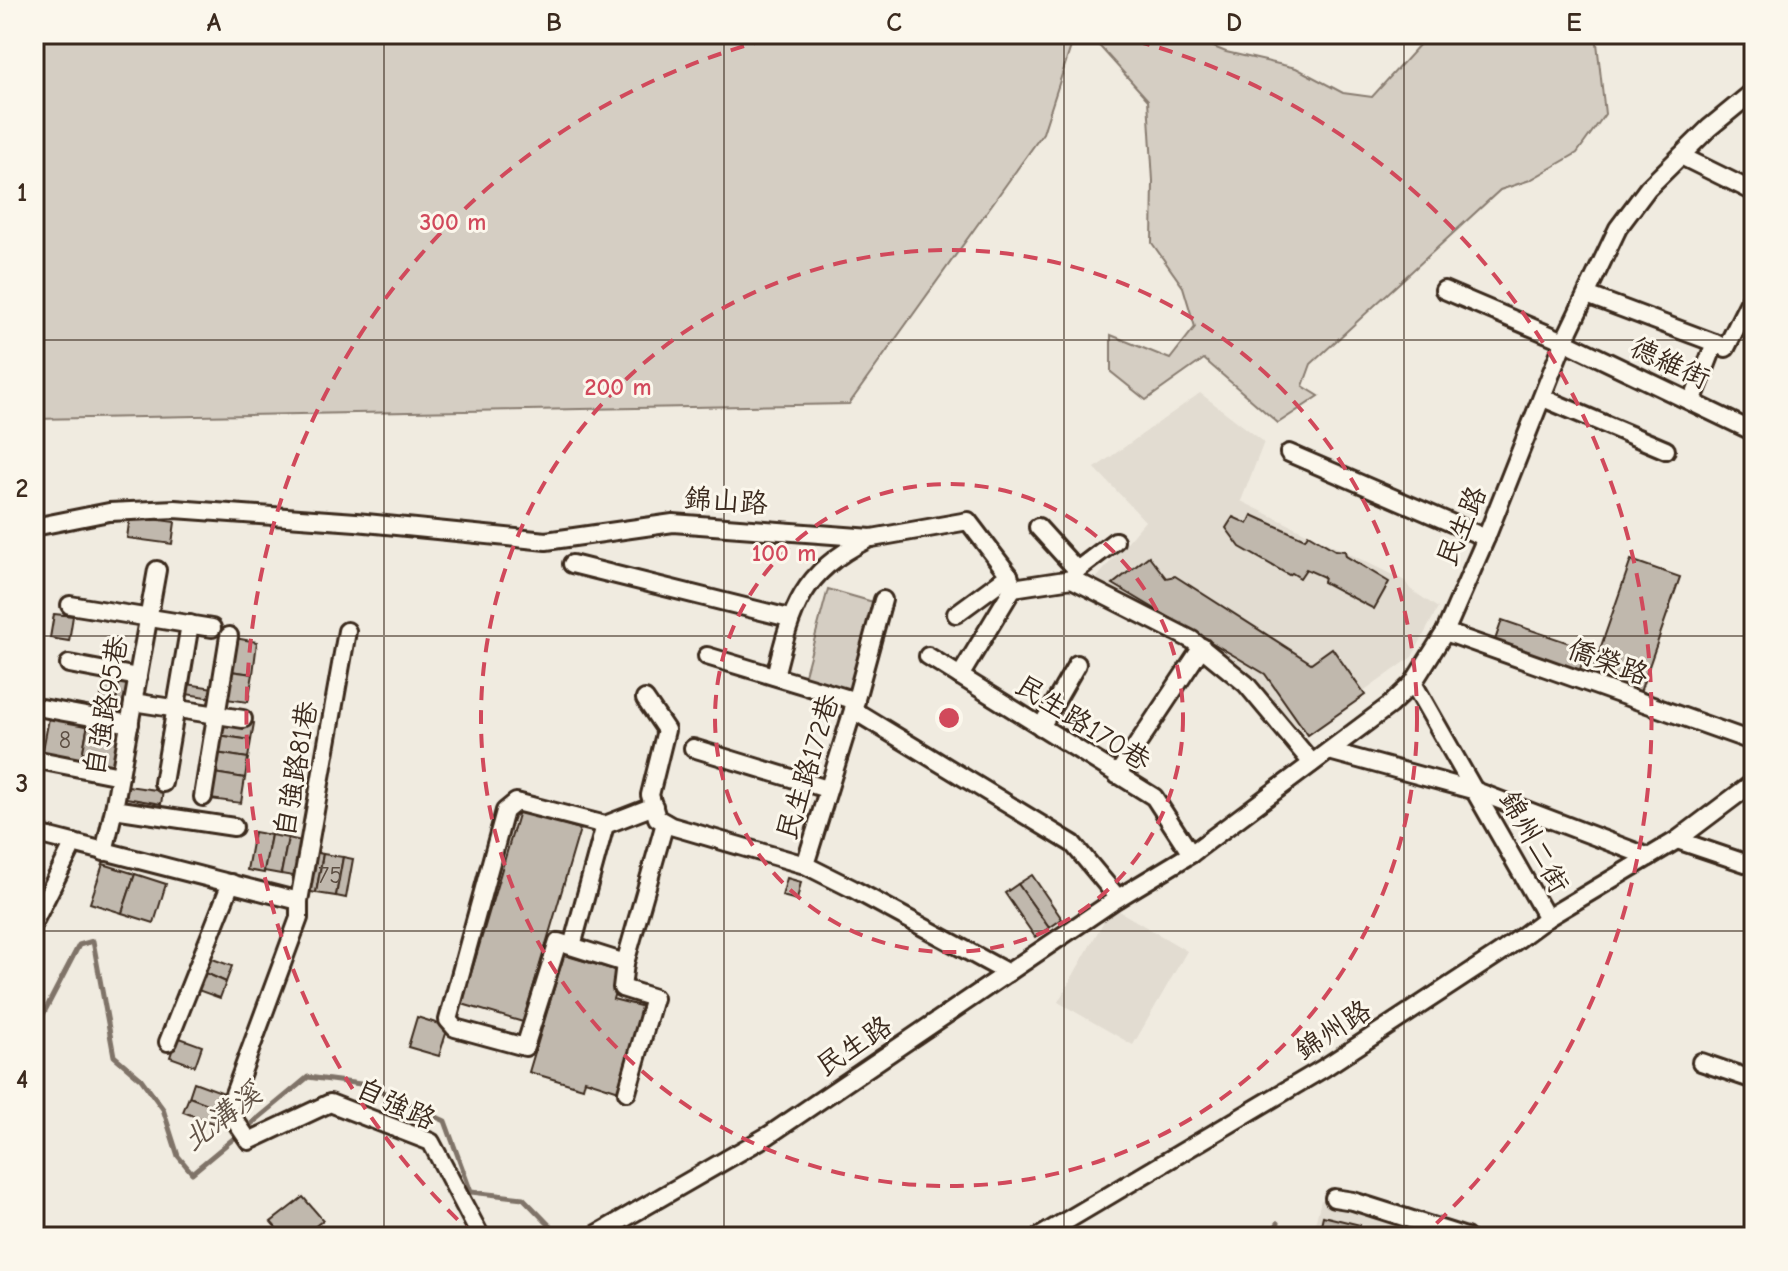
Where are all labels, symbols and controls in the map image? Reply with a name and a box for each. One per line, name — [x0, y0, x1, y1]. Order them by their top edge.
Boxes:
text: A — [207, 8, 222, 38]
text: B — [546, 8, 562, 38]
text: C — [886, 8, 902, 38]
text: D — [1226, 8, 1242, 38]
text: E — [1566, 8, 1582, 38]
text: 1 — [17, 178, 27, 208]
text: 300 m — [420, 208, 486, 236]
street label: 德維街 — [1625, 331, 1715, 395]
text: 200 m — [584, 373, 652, 401]
text: 2 — [16, 474, 28, 504]
street label: 民生路 — [1431, 481, 1493, 571]
street label: 錦山路 — [683, 482, 769, 520]
text: 100 m — [752, 539, 816, 567]
street label: 自強路95巷 — [78, 632, 134, 779]
street label: 僑榮路 — [1563, 633, 1653, 691]
street label: 民生路170巷 — [1009, 669, 1157, 778]
street label: 民生路172巷 — [771, 689, 846, 844]
street label: 自強路81巷 — [268, 698, 324, 839]
centre of rings — [935, 704, 963, 732]
house number: 8 — [59, 726, 71, 754]
text: 3 — [16, 769, 28, 799]
street label: 錦州二街 — [1493, 785, 1575, 899]
house number: 75 — [318, 861, 342, 889]
street label: 錦州路 — [1289, 994, 1377, 1066]
street label: 民生路 — [810, 1009, 898, 1083]
text: 4 — [16, 1065, 28, 1095]
street label: 自強路 — [351, 1072, 441, 1136]
water label: 北溝溪 — [176, 1075, 270, 1158]

